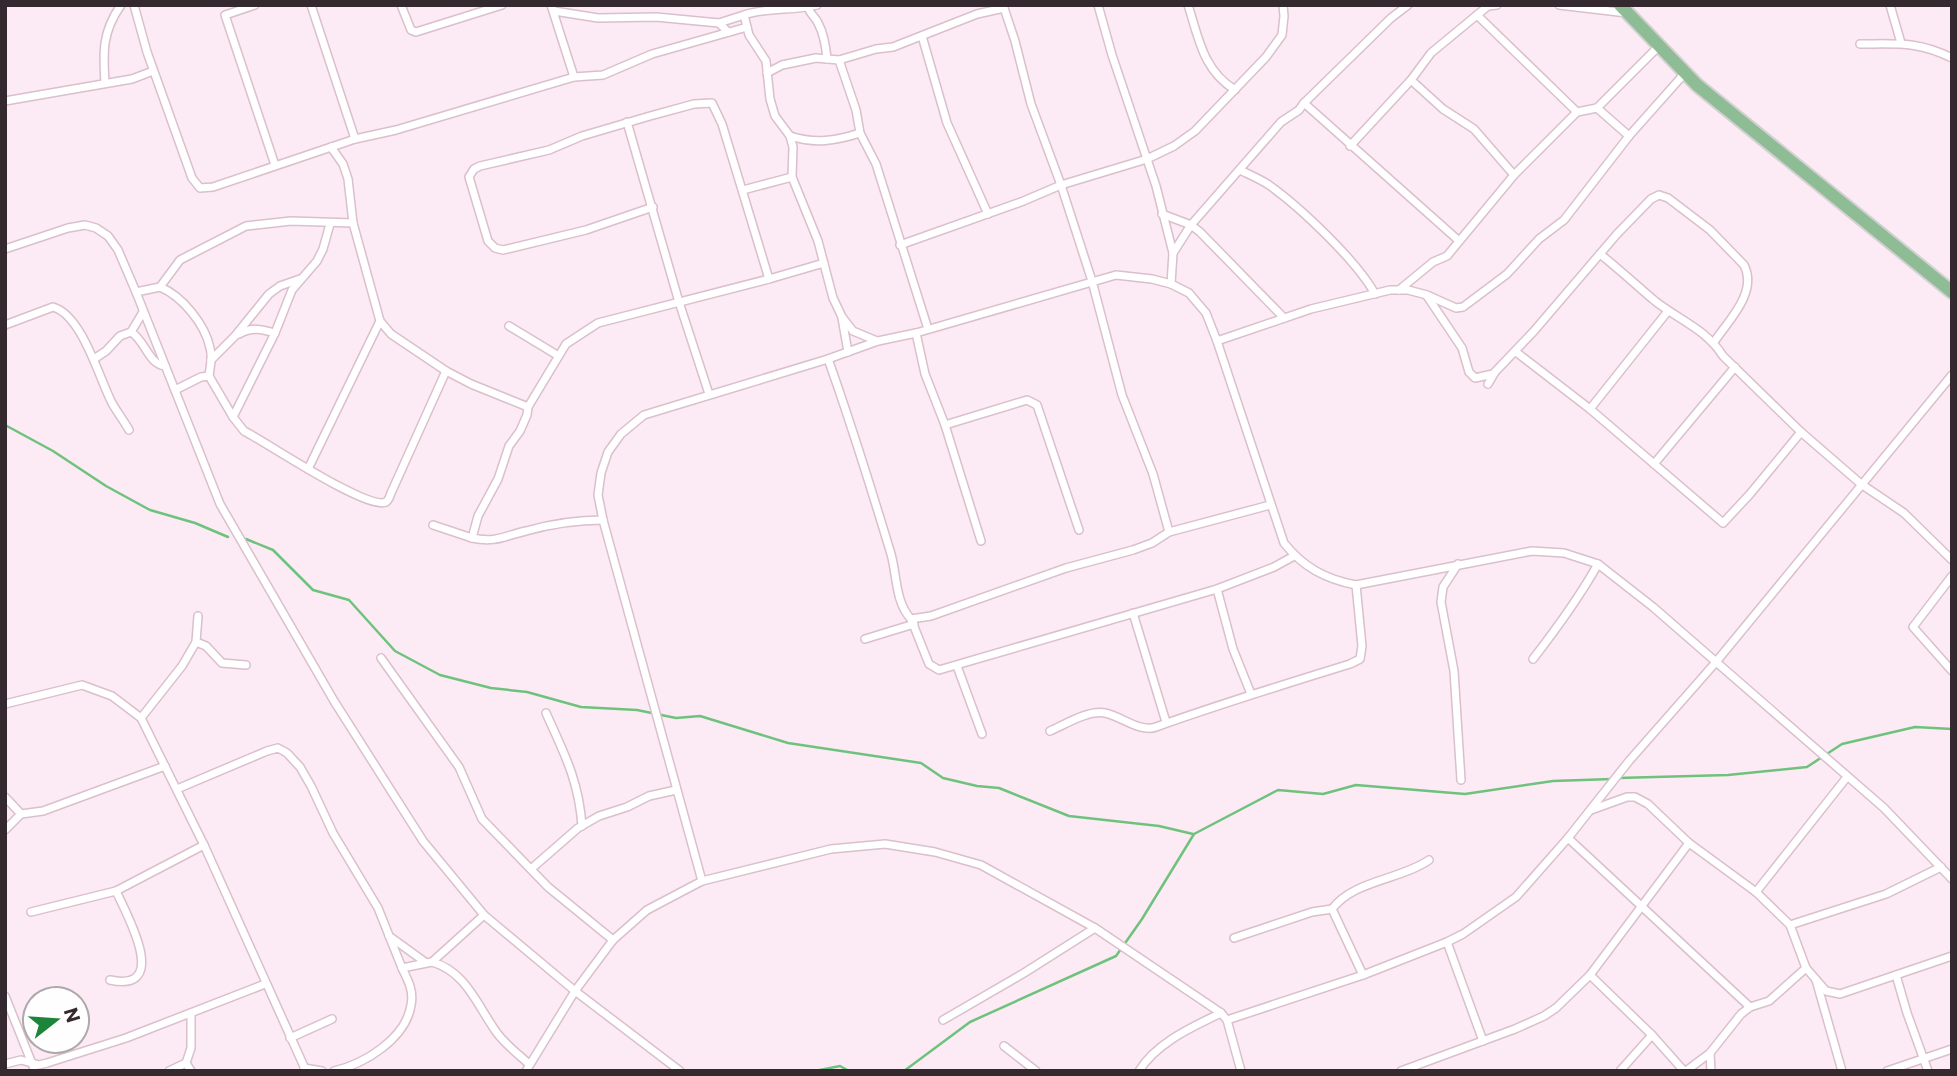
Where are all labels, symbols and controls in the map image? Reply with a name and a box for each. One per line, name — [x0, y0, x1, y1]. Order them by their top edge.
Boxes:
north arrow — [21, 985, 91, 1055]
text: N — [60, 1005, 86, 1025]

